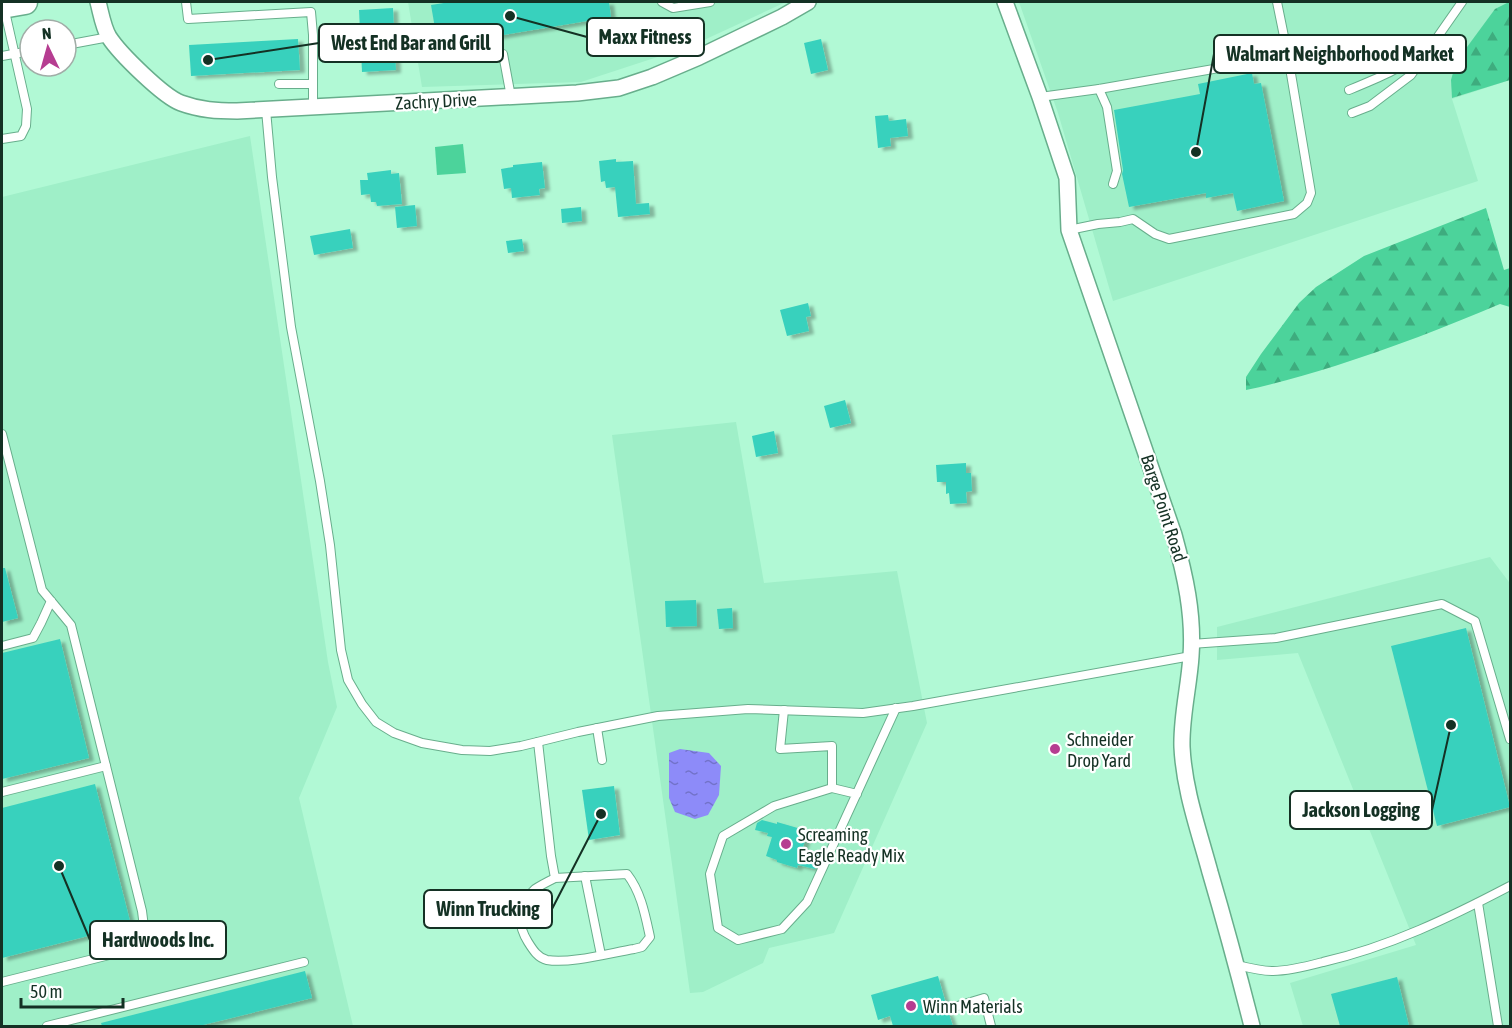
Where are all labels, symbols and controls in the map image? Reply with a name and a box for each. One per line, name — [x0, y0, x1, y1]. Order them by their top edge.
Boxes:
north arrow — [18, 18, 78, 78]
callout: Maxx Fitness — [587, 18, 704, 56]
text: N — [41, 24, 52, 42]
callout: West End Bar and Grill — [319, 24, 503, 62]
text: Maxx Fitness — [599, 25, 691, 48]
text: West End Bar and Grill — [330, 31, 491, 54]
callout: Walmart Neighborhood Market — [1214, 35, 1466, 73]
text: Walmart Neighborhood Market — [1225, 42, 1454, 65]
street label: Zachry Drive — [395, 88, 477, 114]
street label: Barge Point Road — [1137, 452, 1191, 564]
place label: Schneider Drop Yard — [1067, 729, 1134, 771]
marker: Schneider Drop Yard — [1048, 742, 1062, 756]
callout: Jackson Logging — [1290, 791, 1432, 829]
text: Jackson Logging — [1301, 798, 1420, 821]
place label: Screaming Eagle Ready Mix — [798, 824, 904, 866]
marker: Screaming Eagle Ready Mix — [779, 837, 793, 851]
callout: Winn Trucking — [424, 890, 552, 928]
text: Winn Trucking — [435, 897, 540, 920]
callout: Hardwoods Inc. — [90, 921, 226, 959]
text: Hardwoods Inc. — [102, 928, 214, 951]
scale bar — [21, 971, 123, 1009]
text: 50 m — [30, 981, 62, 1002]
place label: Winn Materials — [923, 996, 1023, 1017]
marker: Winn Materials — [904, 999, 918, 1013]

